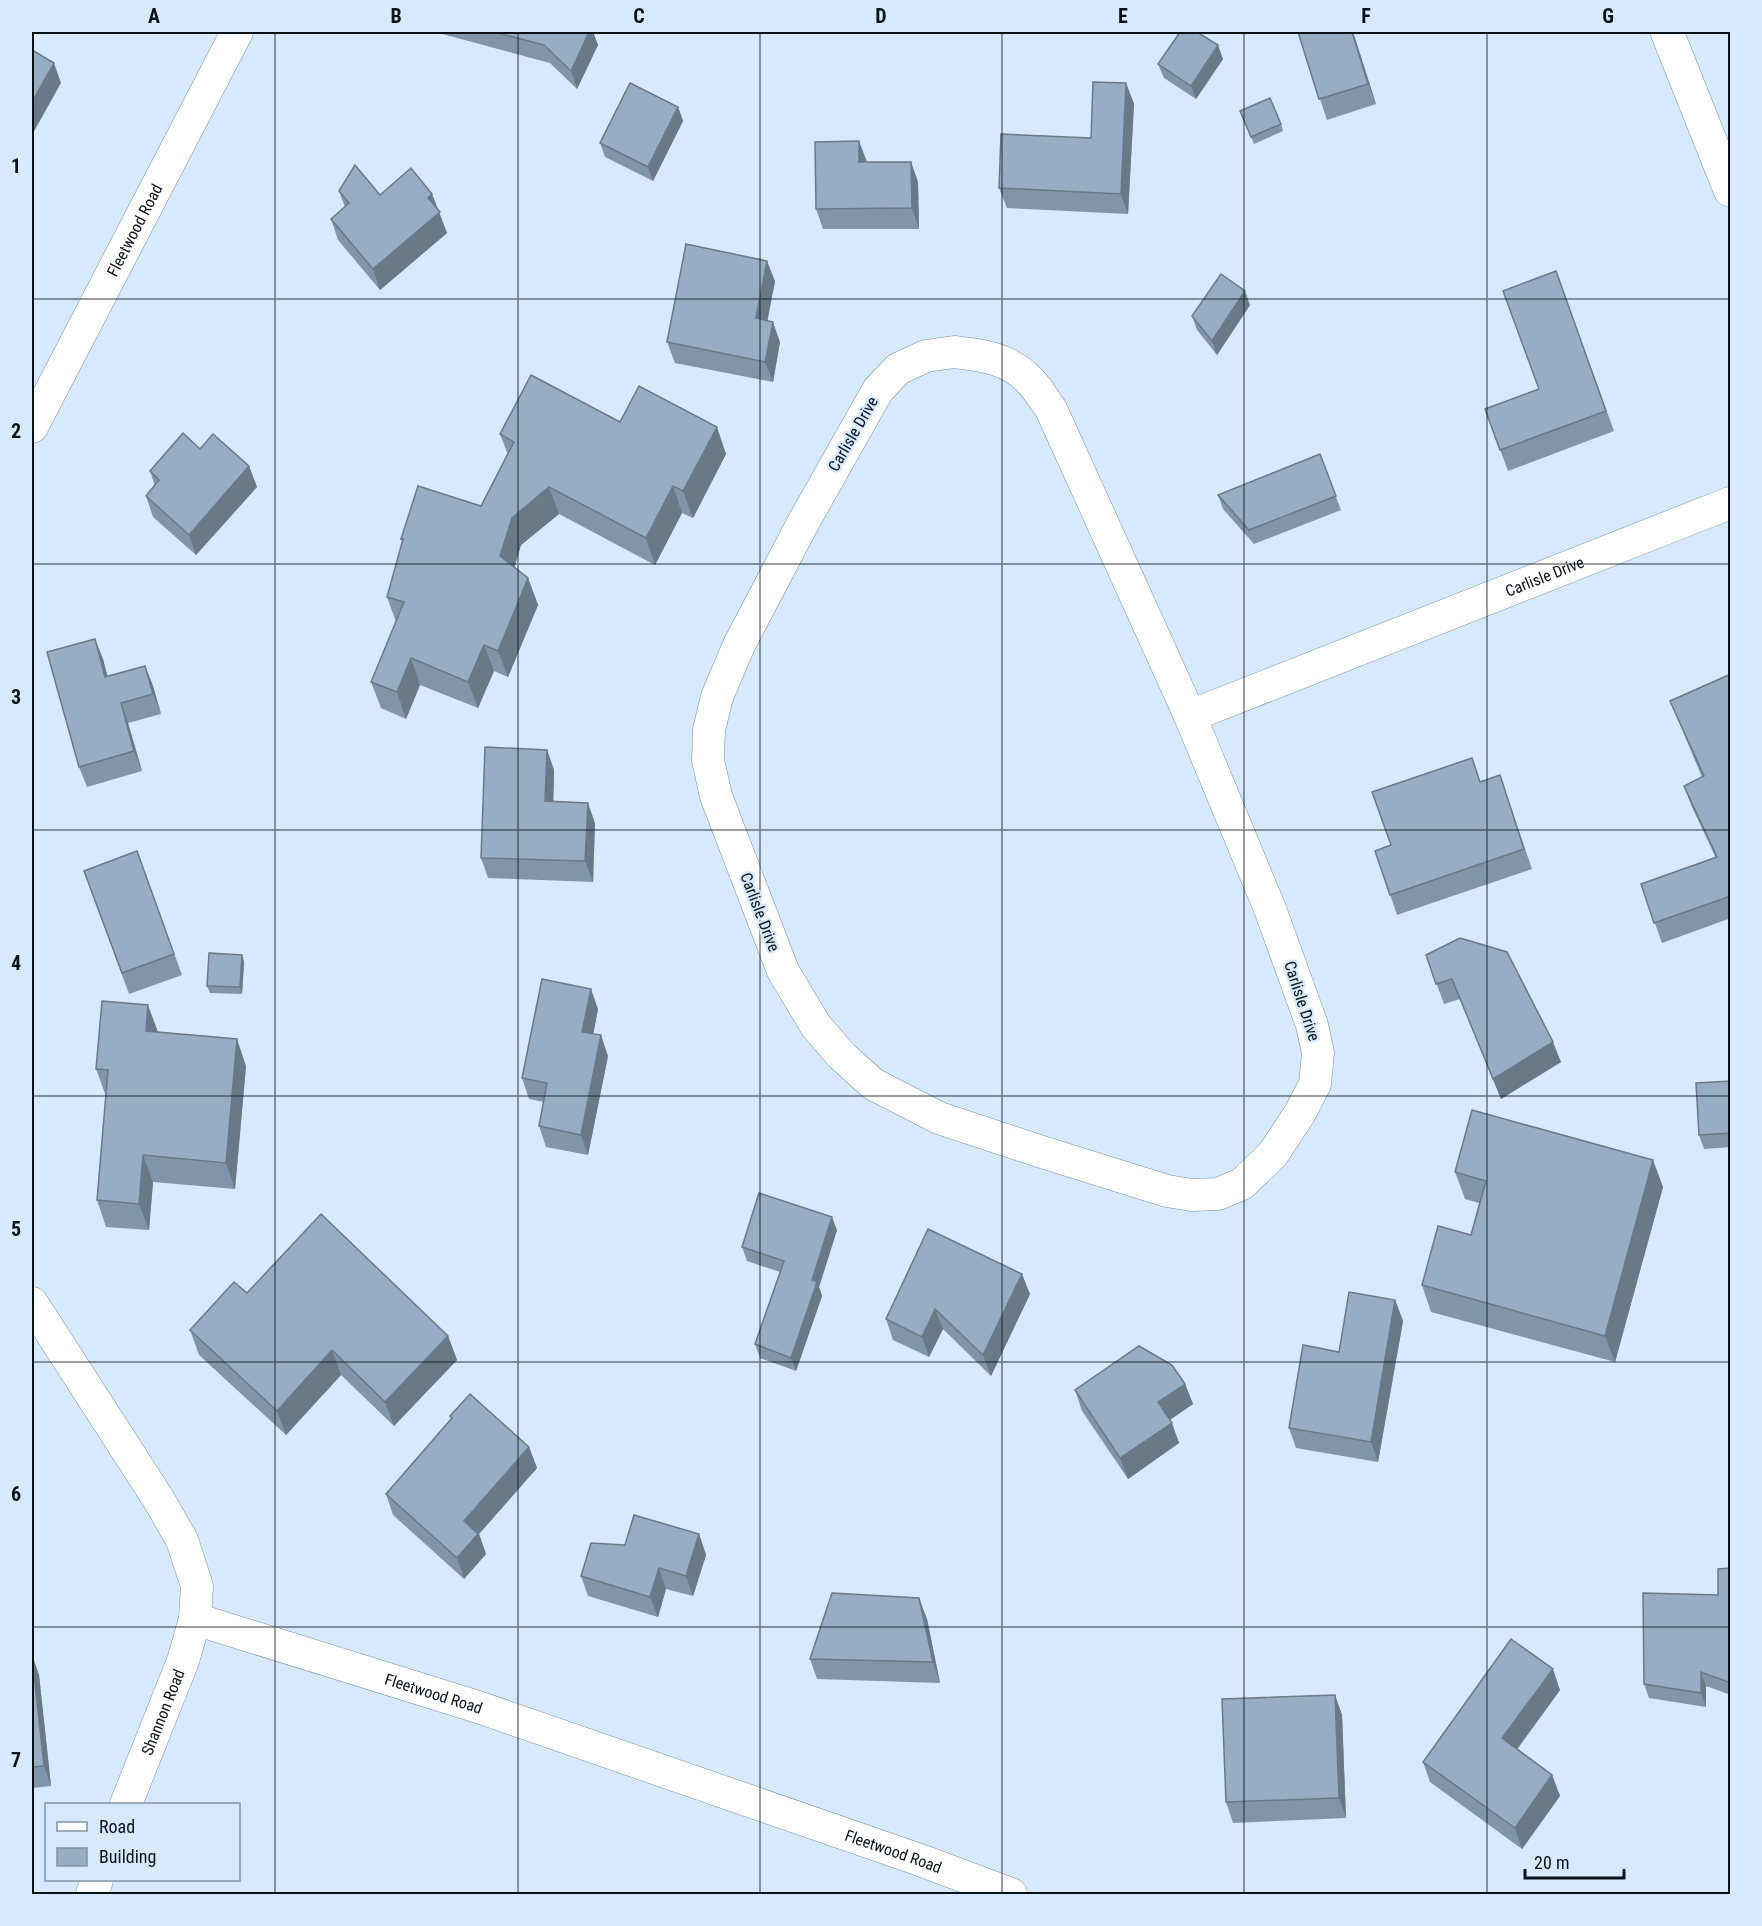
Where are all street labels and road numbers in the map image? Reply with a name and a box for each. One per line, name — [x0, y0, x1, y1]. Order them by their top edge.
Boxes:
street label: Fleetwood Road — [102, 181, 166, 279]
street label: Carlisle Drive — [824, 393, 882, 475]
street label: Carlisle Drive — [1502, 552, 1587, 600]
street label: Carlisle Drive — [736, 870, 784, 954]
street label: Carlisle Drive — [1280, 959, 1324, 1043]
street label: Shannon Road — [137, 1666, 188, 1758]
street label: Fleetwood Road — [383, 1669, 485, 1717]
street label: Fleetwood Road — [842, 1825, 944, 1877]

